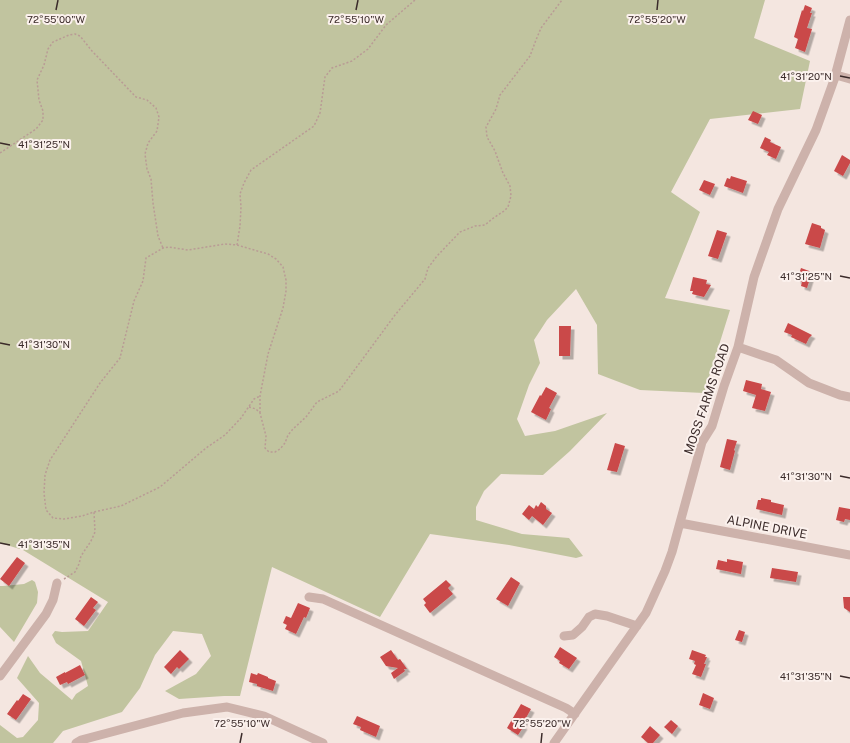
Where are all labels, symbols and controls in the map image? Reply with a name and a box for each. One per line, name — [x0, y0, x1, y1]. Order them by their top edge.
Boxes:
text: 72°55'00"W — [27, 13, 85, 25]
text: 72°55'10"W — [328, 13, 384, 25]
text: 72°55'20"W — [628, 13, 686, 25]
text: 41°31'20"N — [780, 70, 832, 82]
text: 41°31'25"N — [18, 138, 70, 150]
text: 41°31'25"N — [780, 270, 832, 282]
text: 41°31'30"N — [18, 338, 70, 350]
street label: MOSS FARMS ROAD — [681, 342, 733, 456]
text: 41°31'30"N — [780, 470, 832, 482]
street label: ALPINE DRIVE — [726, 512, 808, 542]
text: 41°31'35"N — [18, 538, 70, 550]
text: 41°31'35"N — [780, 670, 832, 682]
text: 72°55'10"W — [214, 717, 270, 729]
text: 72°55'20"W — [513, 717, 571, 729]

